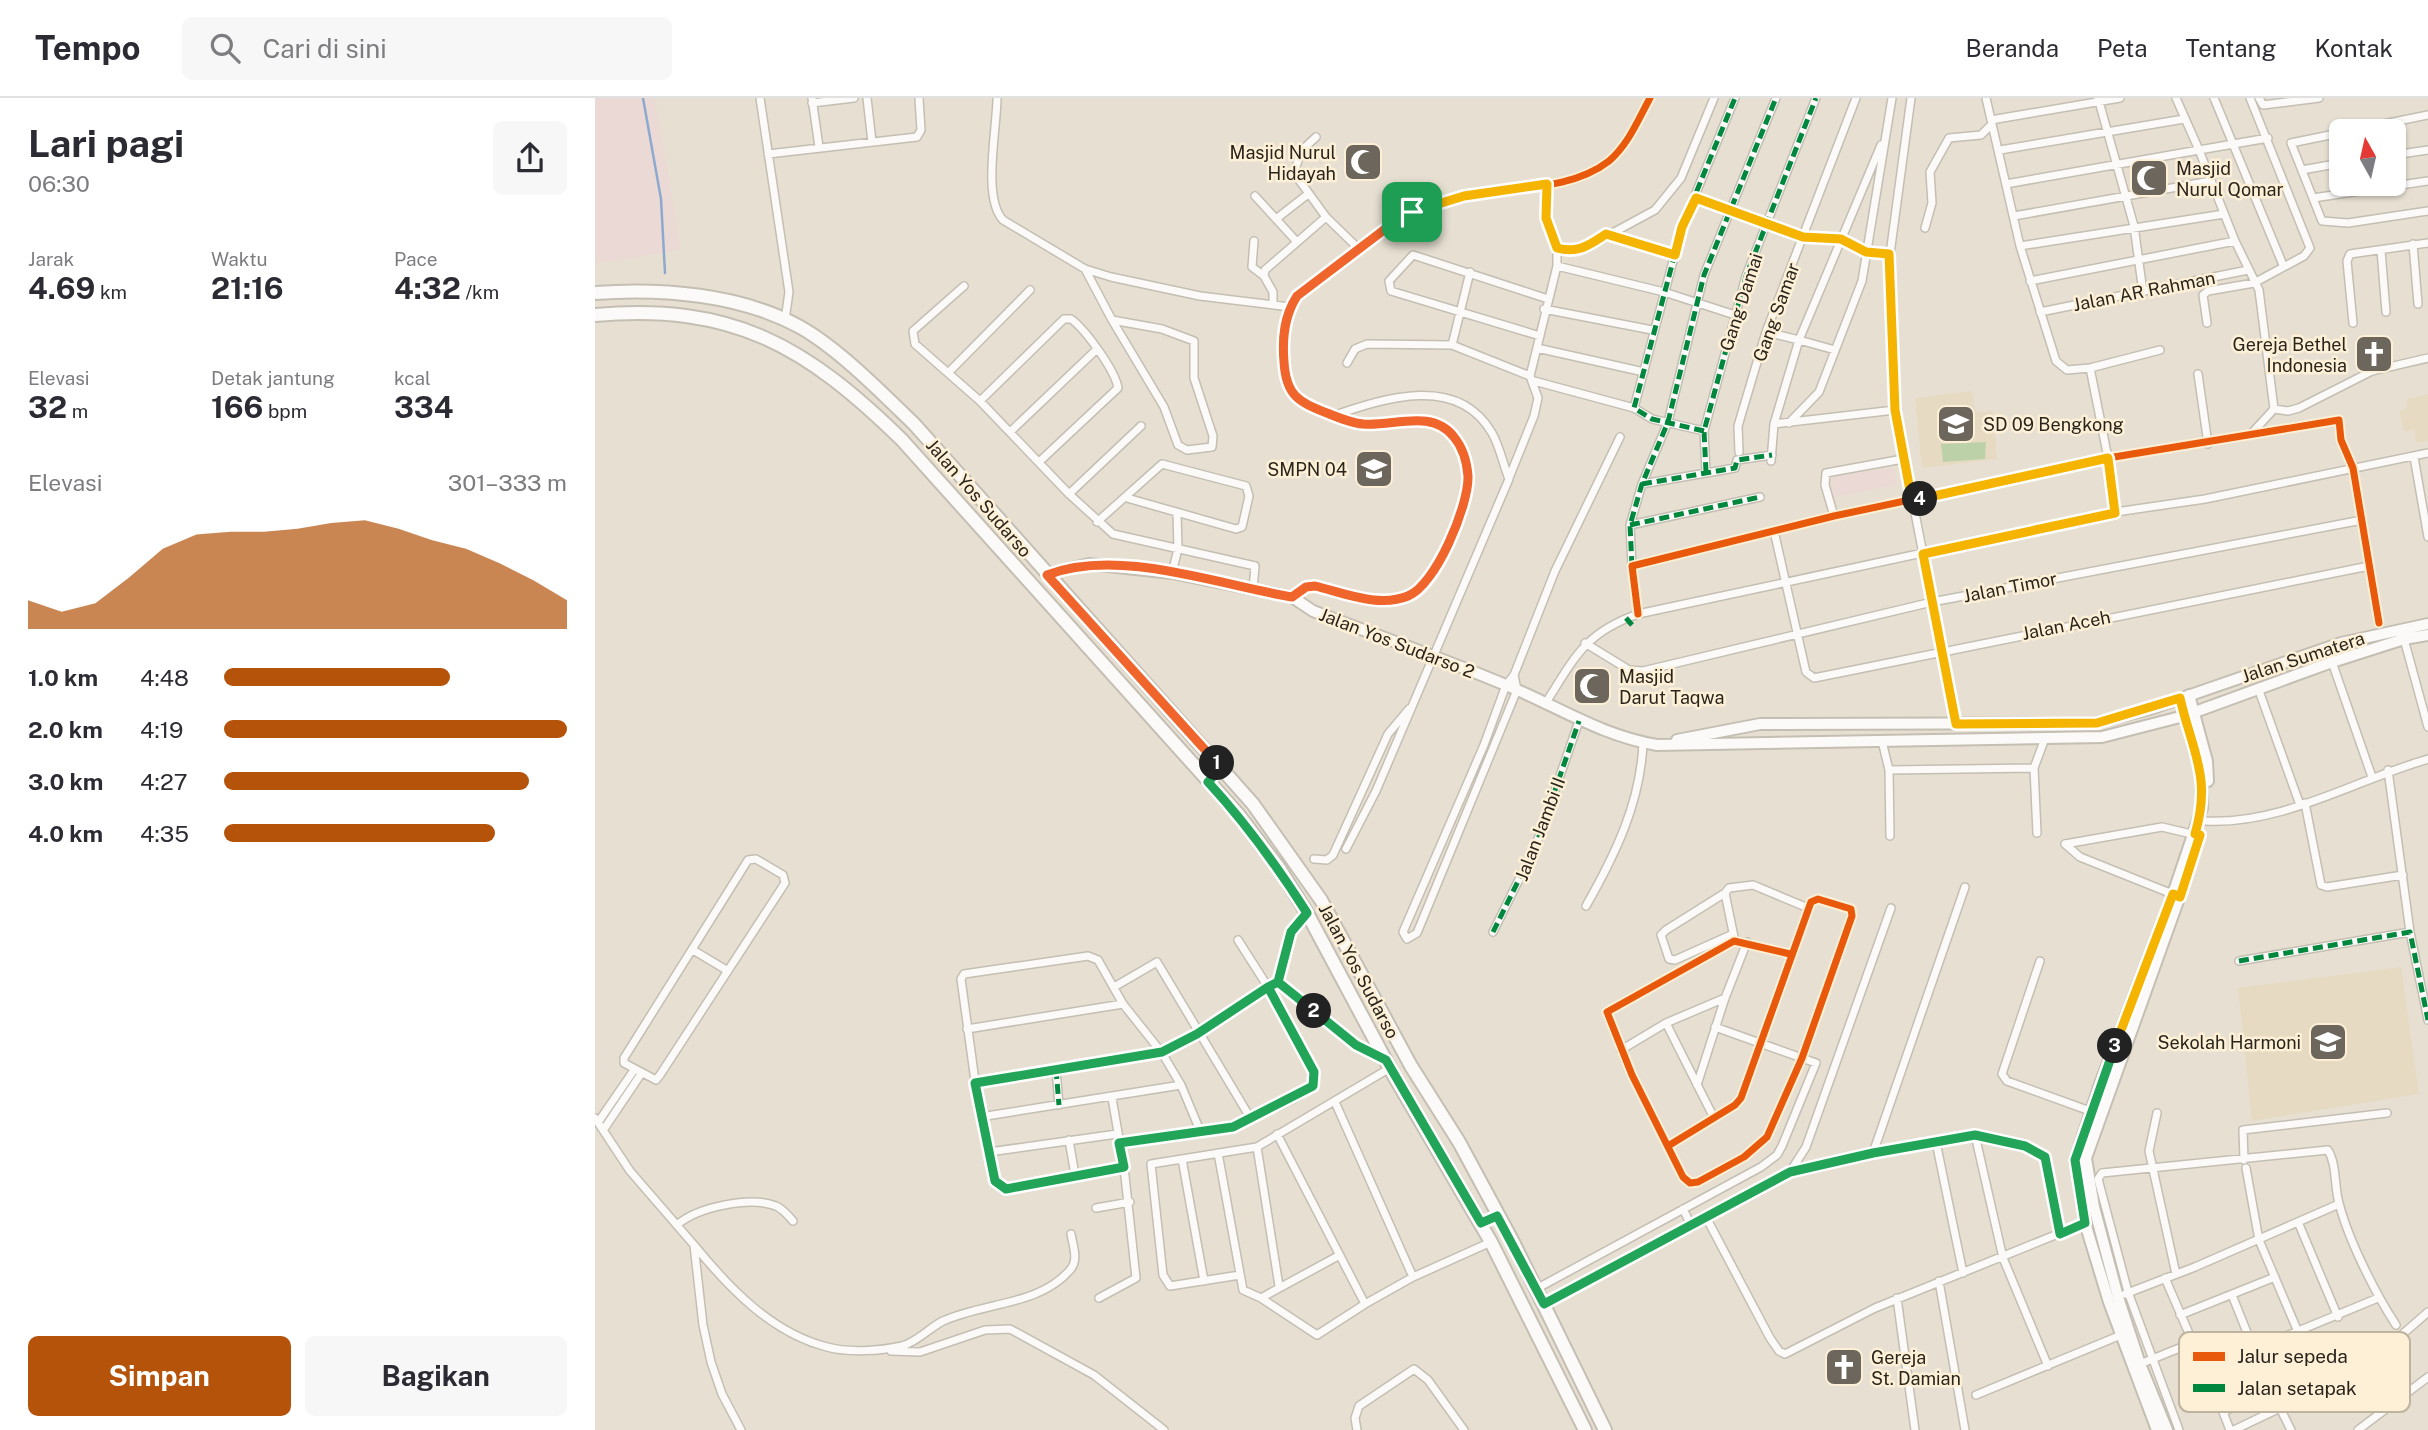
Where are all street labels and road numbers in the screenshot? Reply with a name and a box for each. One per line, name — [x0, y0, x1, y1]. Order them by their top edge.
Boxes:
street label: Gang Damai — [1715, 250, 1767, 354]
street label: Gang Samar — [1748, 260, 1804, 364]
street label: Jalan AR Rahman — [2071, 267, 2217, 315]
street label: Jalan Yos Sudarso — [922, 435, 1036, 561]
street label: Jalan Timor — [1961, 568, 2059, 606]
street label: Jalan Yos Sudarso 2 — [1316, 604, 1478, 682]
street label: Jalan Aceh — [2020, 606, 2112, 644]
street label: Jalan Sumatera — [2239, 627, 2367, 687]
street label: Jalan Jambi II — [1511, 774, 1569, 884]
street label: Jalan Yos Sudarso — [1315, 900, 1403, 1042]

